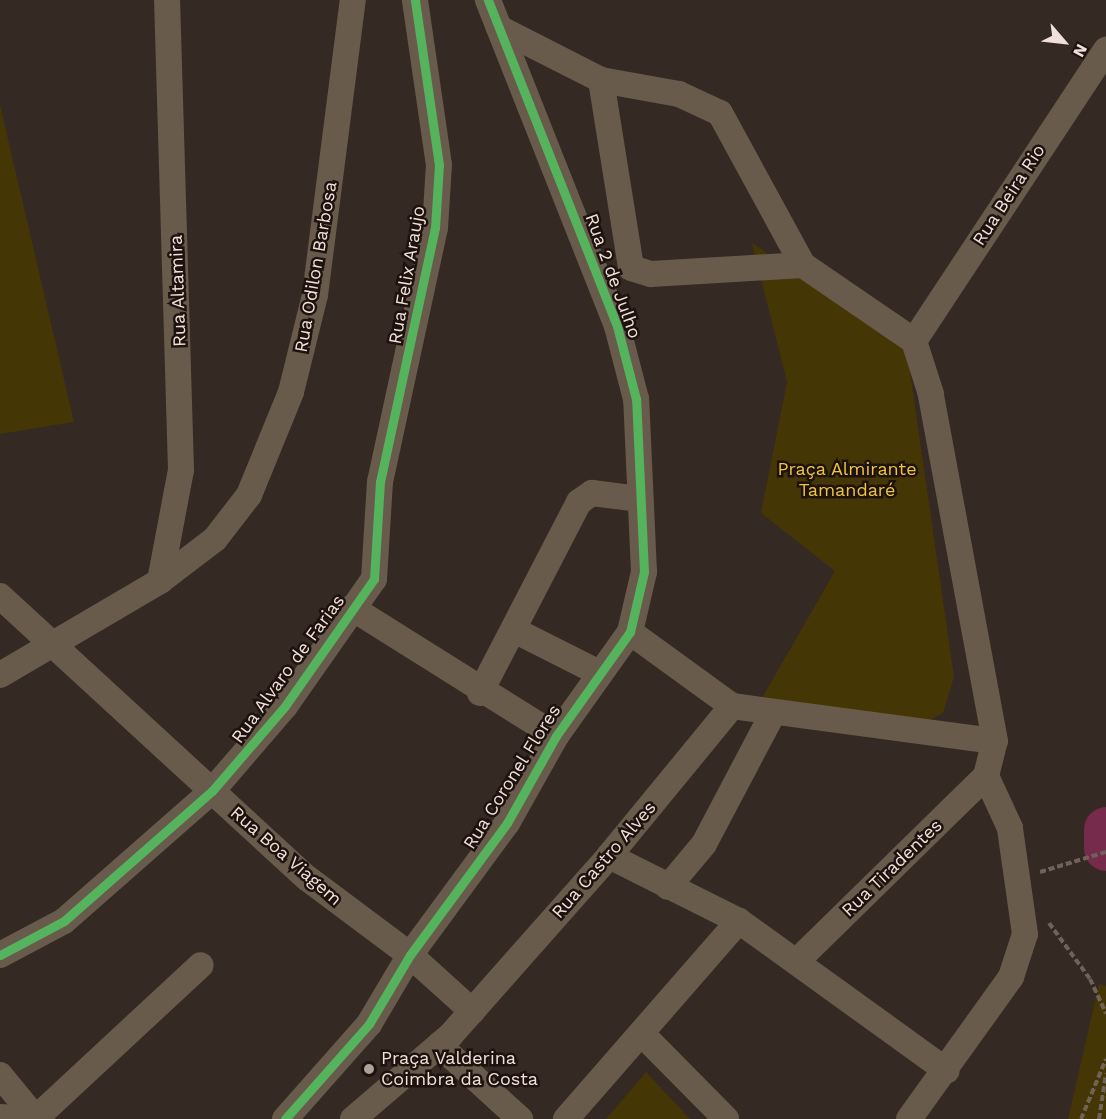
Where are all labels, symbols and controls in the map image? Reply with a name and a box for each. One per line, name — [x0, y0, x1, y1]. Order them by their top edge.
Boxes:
north arrow — [1034, 12, 1094, 72]
text: N — [1069, 41, 1092, 60]
street label: Rua Beira Rio — [968, 140, 1050, 250]
street label: Rua Odilon Barbosa — [290, 180, 342, 354]
street label: Rua Felix Araujo — [384, 203, 430, 347]
street label: Rua 2 de Julho — [580, 210, 646, 342]
street label: Rua Altamira — [165, 234, 191, 348]
park label: Praça Almirante Tamandaré — [777, 459, 917, 502]
street label: Rua Alvaro de Farias — [227, 590, 349, 748]
street label: Rua Coronel Flores — [458, 700, 566, 854]
street label: Rua Castro Alves — [547, 797, 661, 923]
street label: Rua Boa Viagem — [225, 801, 347, 911]
street label: Rua Tiradentes — [837, 814, 947, 922]
place label: Praça Valderina Coimbra da Costa — [381, 1048, 539, 1090]
marker: Praça Valderina Coimbra da Costa — [362, 1062, 376, 1076]

